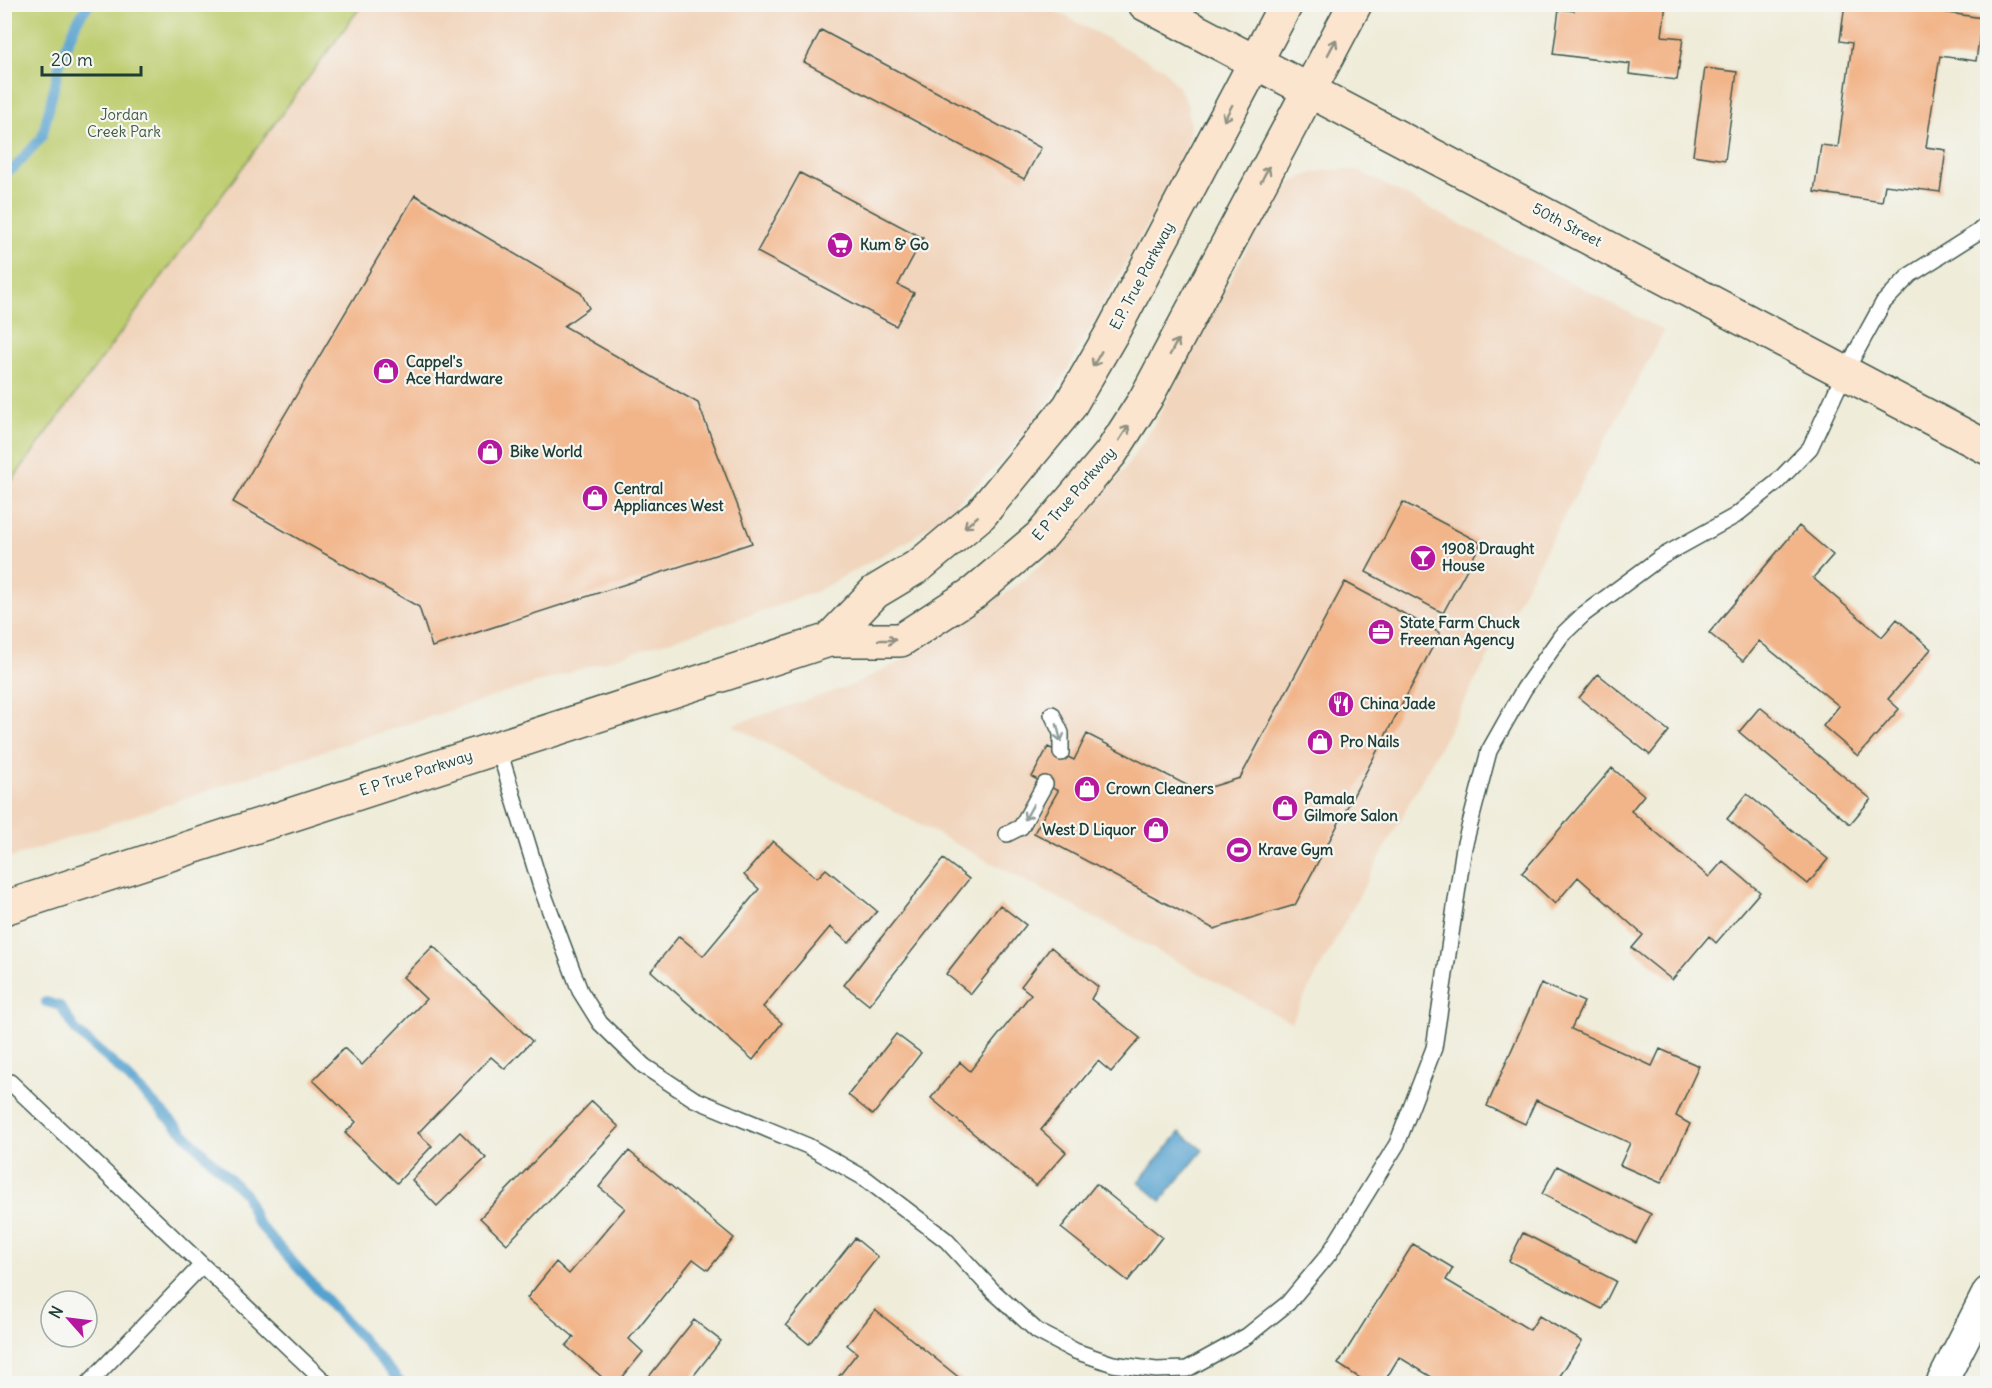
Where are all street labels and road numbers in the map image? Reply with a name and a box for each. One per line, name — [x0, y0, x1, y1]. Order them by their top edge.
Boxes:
street label: 50th Street — [1529, 198, 1605, 251]
street label: E.P. True Parkway — [1105, 219, 1178, 333]
street label: E P True Parkway — [1028, 443, 1120, 544]
street label: E P True Parkway — [357, 745, 475, 800]

